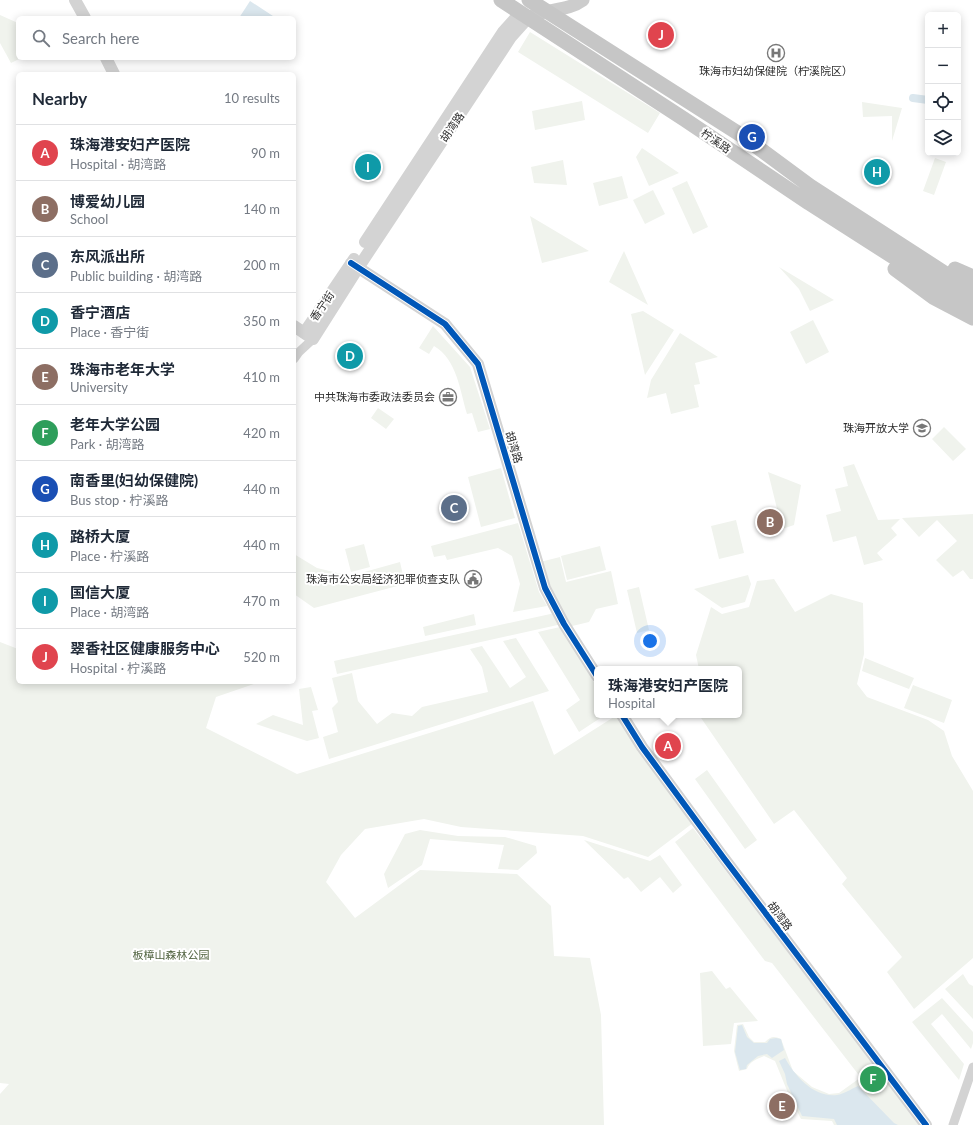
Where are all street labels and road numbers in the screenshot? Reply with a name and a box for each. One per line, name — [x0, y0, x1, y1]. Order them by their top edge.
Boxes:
street label: 胡湾路 — [437, 109, 466, 144]
street label: 柠溪路 — [699, 126, 734, 155]
street label: 香宁街 — [307, 288, 336, 323]
street label: 胡湾路 — [503, 429, 526, 465]
street label: 胡湾路 — [765, 899, 796, 933]

